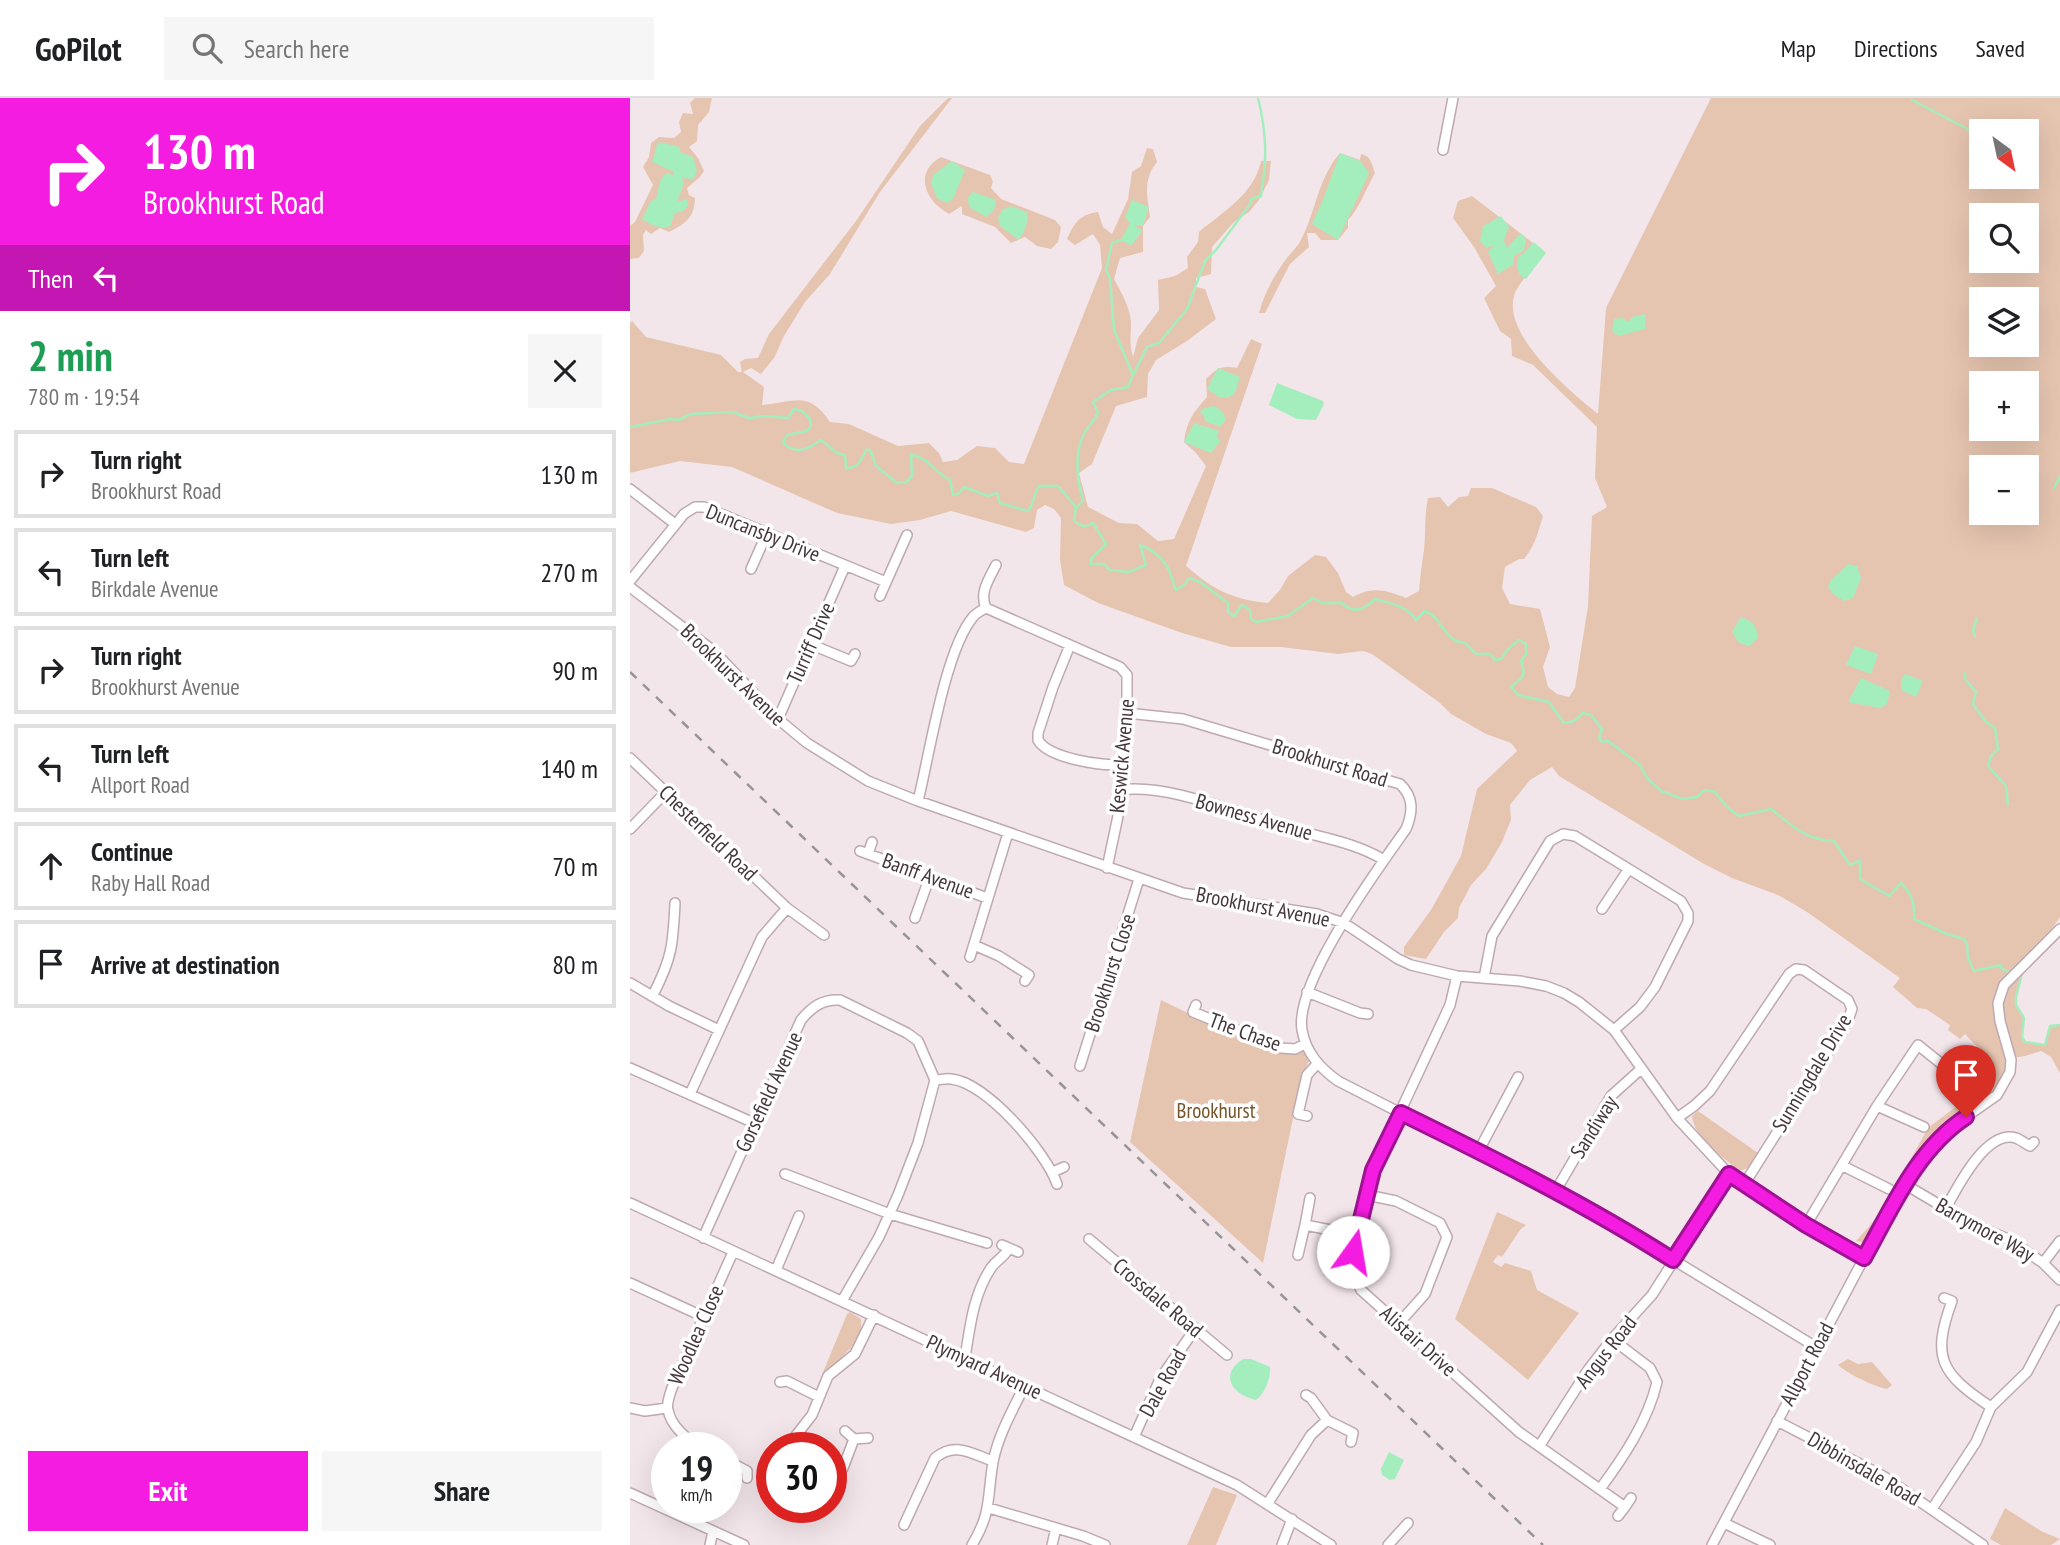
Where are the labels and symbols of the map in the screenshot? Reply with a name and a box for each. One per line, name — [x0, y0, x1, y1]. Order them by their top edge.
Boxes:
north arrow — [1969, 119, 2039, 189]
street label: Duncansby Drive — [702, 497, 824, 568]
street label: Turriff Drive — [781, 598, 840, 688]
street label: Brookhurst Avenue — [675, 618, 792, 732]
street label: Keswick Avenue — [1103, 698, 1140, 814]
street label: Brookhurst Road — [1269, 732, 1391, 793]
street label: Chesterfield Road — [653, 779, 763, 886]
street label: Bowness Avenue — [1193, 787, 1316, 846]
street label: Banff Avenue — [879, 847, 978, 905]
street label: Brookhurst Avenue — [1194, 880, 1332, 933]
street label: Brookhurst Close — [1078, 910, 1141, 1035]
street label: The Chase — [1205, 1006, 1285, 1057]
street label: Sunningdale Drive — [1766, 1009, 1857, 1137]
street label: Gorsefield Avenue — [729, 1027, 808, 1156]
pin — [1936, 1045, 1996, 1117]
street label: Sandiway — [1564, 1090, 1623, 1163]
park label: Brookhurst — [1177, 1097, 1256, 1124]
street label: Barrymore Way — [1931, 1191, 2039, 1268]
position arrow — [1316, 1215, 1390, 1289]
street label: Crossdale Road — [1108, 1252, 1209, 1343]
street label: Woodlea Close — [662, 1281, 730, 1389]
street label: Alistair Drive — [1375, 1299, 1462, 1382]
street label: Angus Road — [1569, 1310, 1642, 1393]
street label: Allport Road — [1773, 1318, 1840, 1410]
street label: Plymyard Avenue — [922, 1328, 1046, 1405]
street label: Dale Road — [1133, 1344, 1192, 1421]
street label: Dibbinsdale Road — [1803, 1425, 1926, 1512]
speed limit sign: 30 — [756, 1432, 847, 1523]

